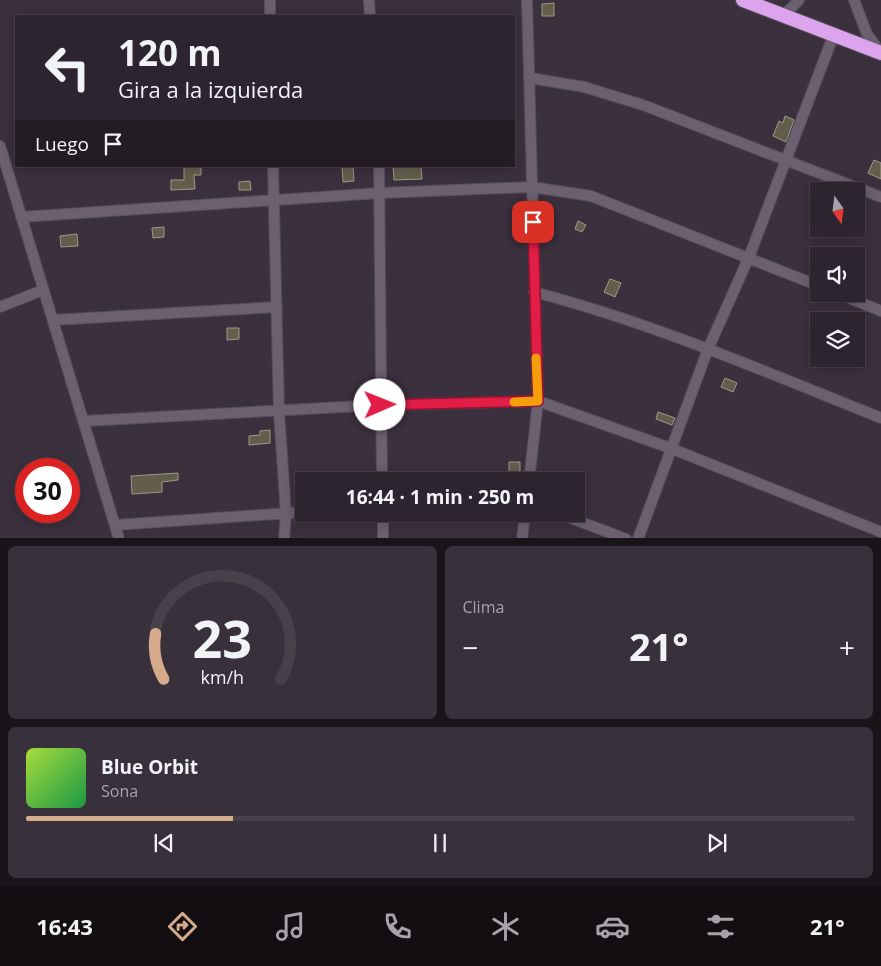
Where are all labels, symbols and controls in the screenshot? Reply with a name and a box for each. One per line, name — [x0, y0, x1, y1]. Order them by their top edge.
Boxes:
text: 120 m — [118, 29, 222, 76]
icon: left — [35, 35, 100, 100]
text: Gira a la izquierda — [118, 74, 303, 104]
icon: arrive — [99, 130, 127, 158]
text: Luego — [35, 131, 89, 157]
north arrow — [810, 182, 865, 238]
map controls — [810, 182, 865, 367]
pin — [512, 201, 554, 243]
icon: arrive — [519, 208, 547, 236]
button: sound — [810, 247, 865, 302]
button: layers — [810, 312, 865, 367]
position arrow — [353, 378, 405, 430]
speed limit sign: 30 — [15, 458, 80, 523]
text: 16:44 · 1 min · 250 m — [346, 484, 534, 510]
text: Clima — [463, 596, 504, 618]
text: 23 — [193, 602, 252, 673]
text: 21° — [629, 620, 689, 672]
text: − — [463, 628, 479, 666]
text: + — [839, 628, 855, 666]
text: km/h — [201, 665, 244, 689]
text: Blue Orbit — [101, 754, 198, 780]
text: Sona — [101, 780, 138, 802]
icon: previous — [150, 829, 178, 857]
icon: pause — [426, 829, 454, 857]
icon: next — [703, 829, 731, 857]
icon: directions — [165, 909, 200, 944]
icon: music — [273, 909, 308, 944]
icon: phone — [380, 909, 415, 944]
icon: climate — [488, 909, 523, 944]
icon: car — [595, 909, 630, 944]
icon: filters — [703, 909, 738, 944]
text: 16:43 — [36, 911, 93, 941]
text: 21° — [810, 911, 845, 941]

